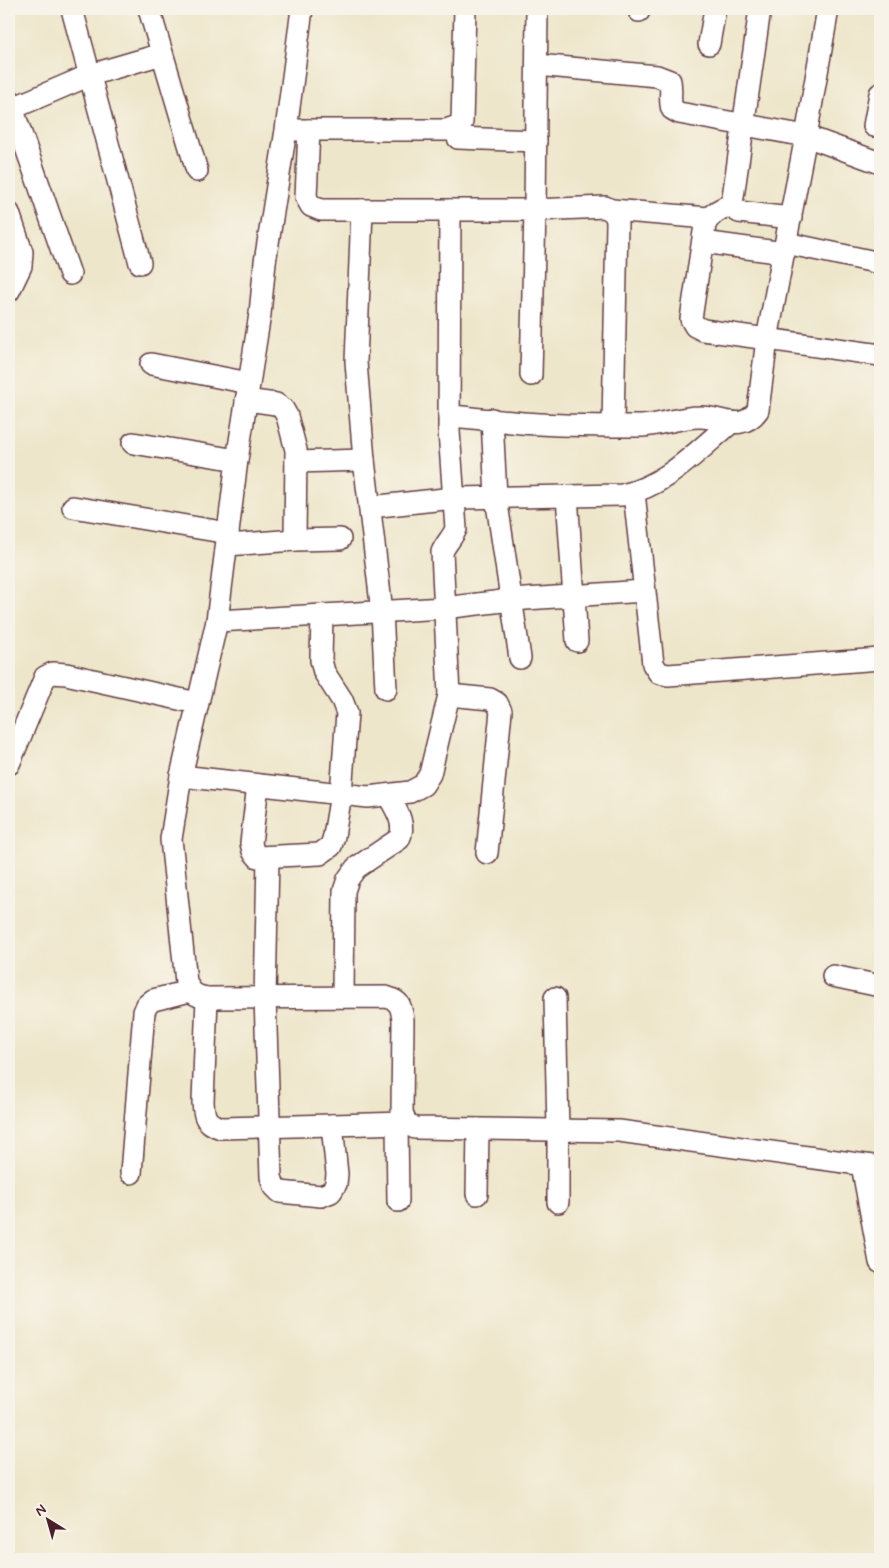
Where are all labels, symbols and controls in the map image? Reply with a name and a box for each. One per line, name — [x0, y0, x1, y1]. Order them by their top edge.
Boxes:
north arrow — [22, 1496, 72, 1546]
text: N — [32, 1500, 50, 1520]

